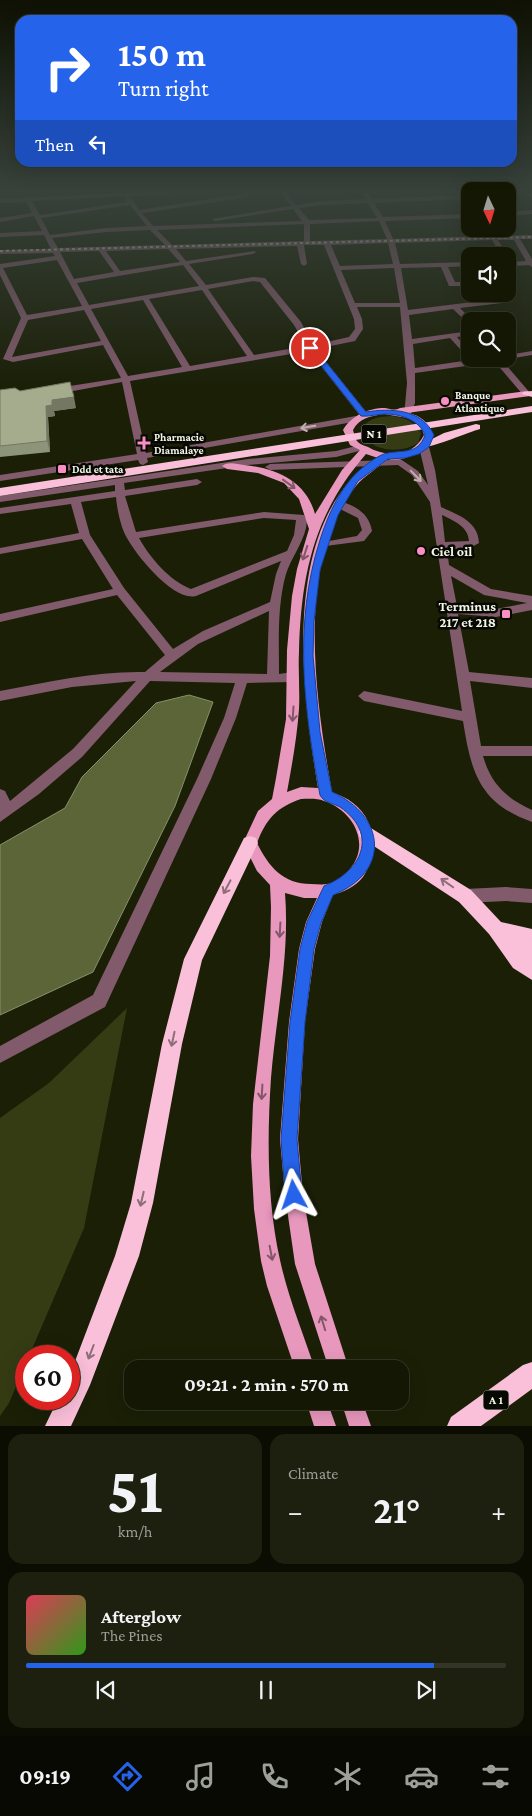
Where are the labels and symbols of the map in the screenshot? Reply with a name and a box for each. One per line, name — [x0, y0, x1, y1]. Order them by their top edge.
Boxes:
north arrow — [461, 182, 516, 238]
pin — [289, 327, 331, 369]
place label: Banque Atlantique — [454, 389, 505, 414]
marker: Banque Atlantique — [439, 395, 451, 407]
one-way arrow — [300, 422, 316, 432]
road number: N 1 — [362, 424, 386, 444]
place label: Pharmacie Diamalaye — [154, 431, 204, 456]
marker: Pharmacie Diamalaye — [138, 437, 150, 449]
marker: Ddd et tata — [56, 463, 68, 475]
place label: Ddd et tata — [72, 463, 124, 475]
one-way arrow — [410, 470, 422, 482]
one-way arrow — [282, 479, 296, 489]
place label: Ciel oil — [431, 543, 472, 559]
one-way arrow — [300, 544, 309, 560]
marker: Ciel oil — [415, 545, 427, 557]
place label: Terminus 217 et 218 — [438, 598, 496, 630]
marker: Terminus 217 et 218 — [500, 608, 512, 620]
one-way arrow — [288, 706, 297, 722]
one-way arrow — [440, 878, 454, 889]
one-way arrow — [222, 879, 232, 894]
one-way arrow — [275, 922, 284, 938]
one-way arrow — [168, 1031, 177, 1047]
one-way arrow — [258, 1083, 267, 1099]
position arrow — [267, 1168, 319, 1220]
one-way arrow — [137, 1190, 146, 1206]
one-way arrow — [266, 1245, 276, 1261]
one-way arrow — [318, 1315, 327, 1331]
one-way arrow — [86, 1344, 95, 1360]
speed limit sign: 60 — [15, 1345, 80, 1410]
road number: A 1 — [484, 1390, 508, 1410]

